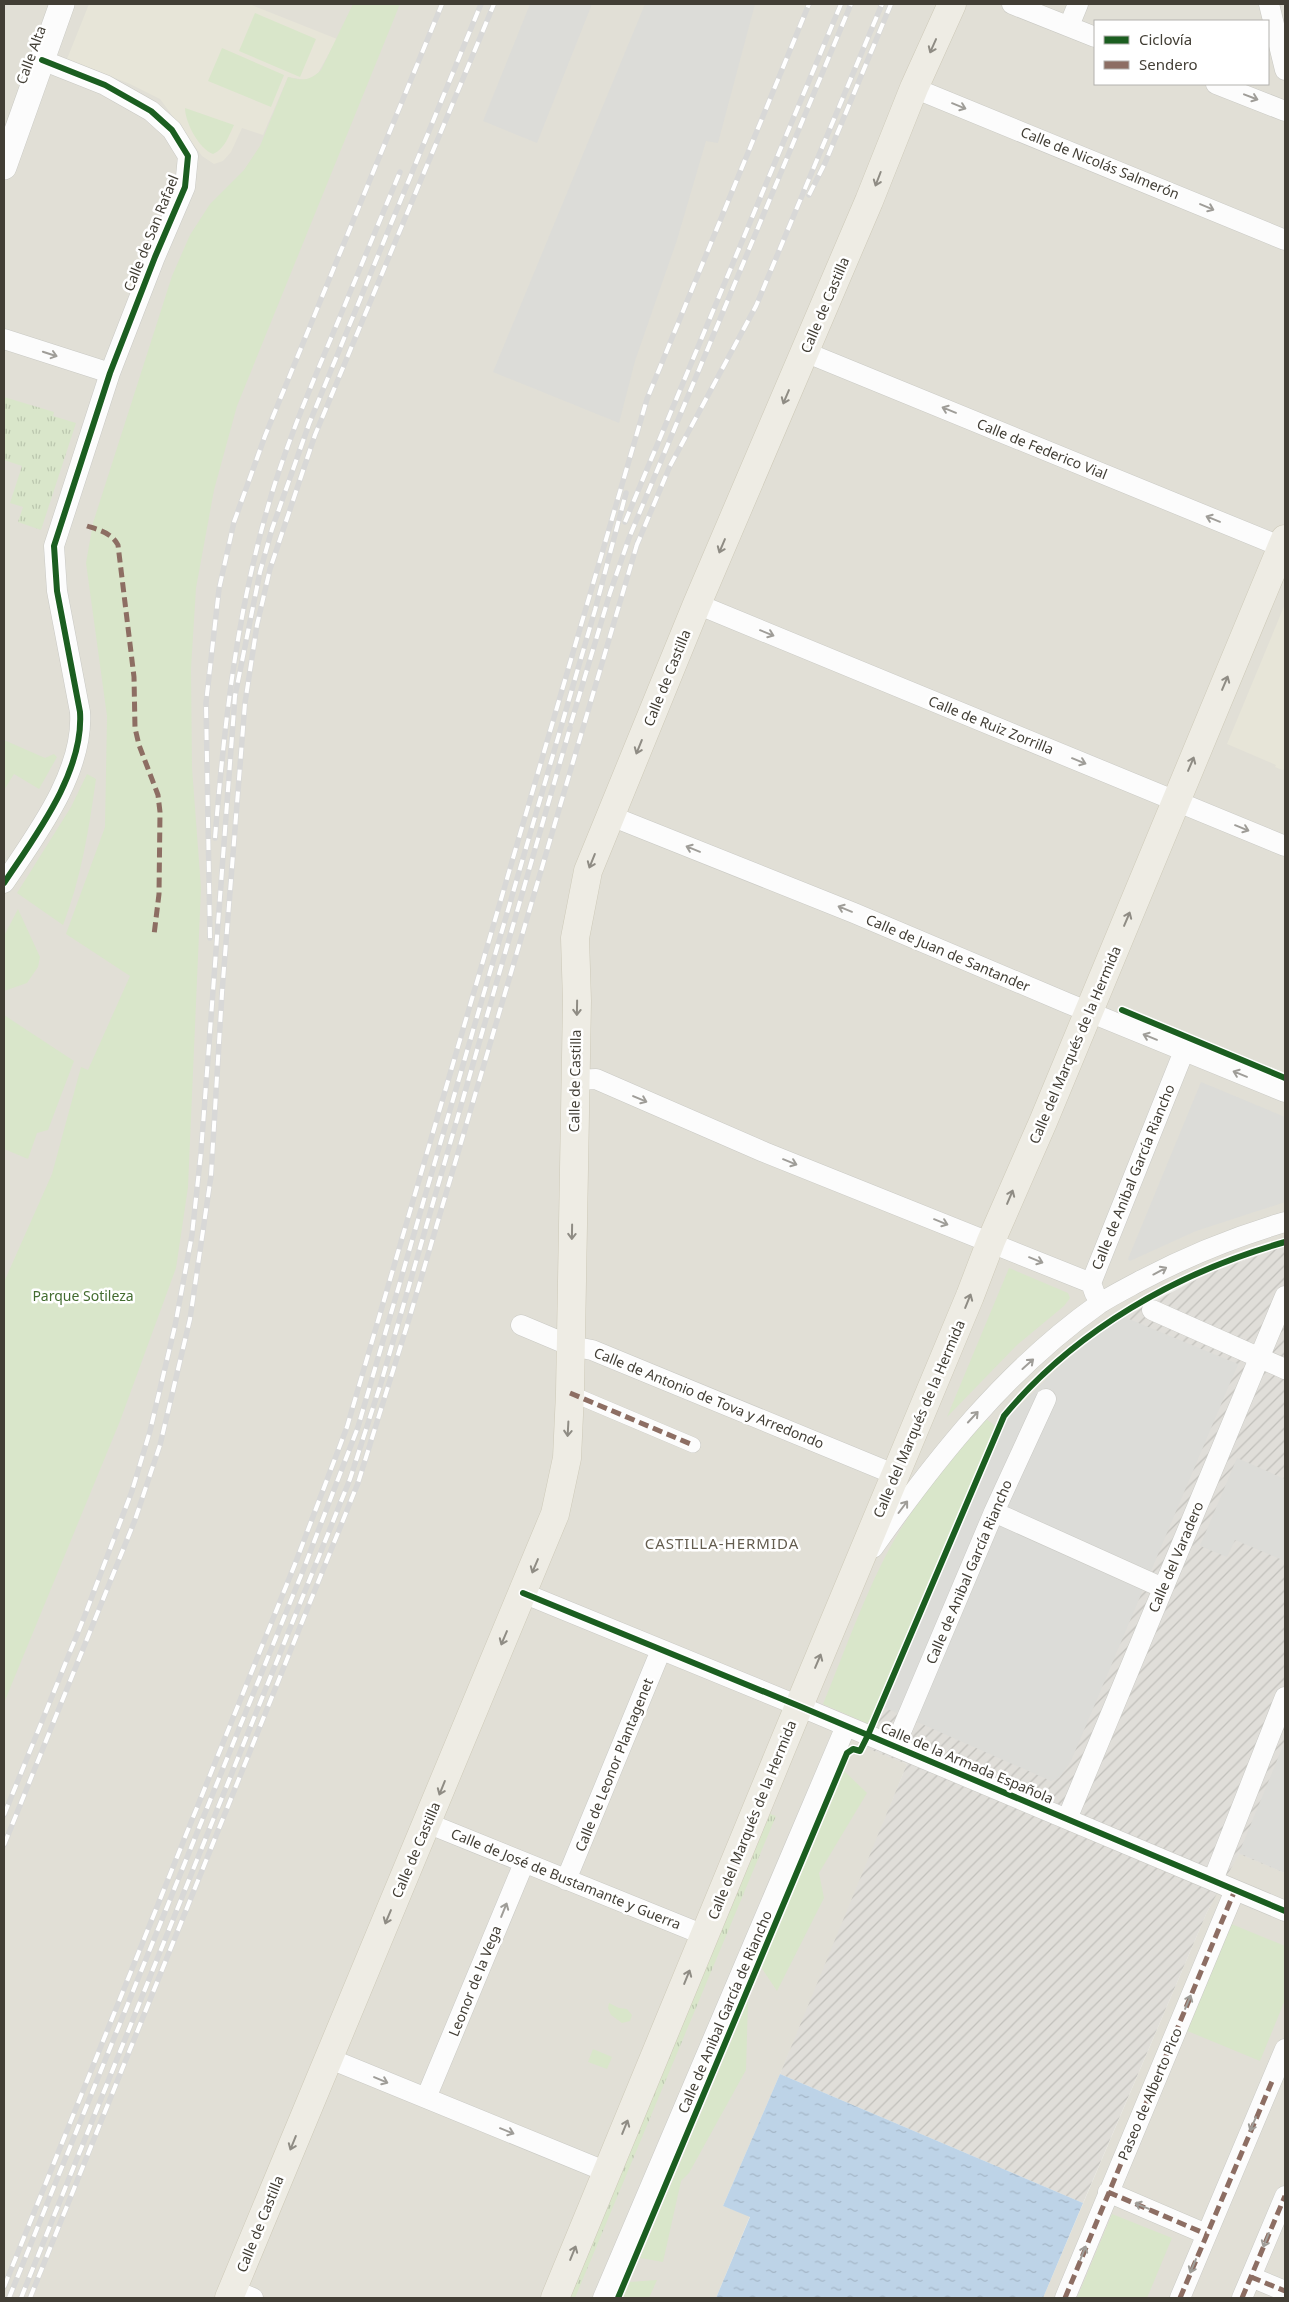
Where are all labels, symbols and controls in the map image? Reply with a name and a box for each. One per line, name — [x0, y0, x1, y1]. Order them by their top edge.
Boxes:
legend — [1094, 20, 1269, 85]
street label: Calle Alta — [11, 23, 50, 87]
text: Ciclovía — [1139, 29, 1192, 49]
one-way arrow — [927, 38, 937, 53]
text: Sendero — [1139, 54, 1198, 74]
one-way arrow — [1243, 93, 1258, 102]
one-way arrow — [951, 102, 966, 112]
street label: Calle de Nicolás Salmerón — [1018, 122, 1182, 203]
one-way arrow — [873, 171, 882, 186]
street label: Calle de San Rafael — [118, 172, 183, 294]
one-way arrow — [1199, 203, 1214, 212]
street label: Calle de Castilla — [796, 254, 853, 356]
one-way arrow — [42, 350, 57, 359]
one-way arrow — [780, 389, 790, 404]
one-way arrow — [942, 405, 957, 414]
street label: Calle de Federico Vial — [974, 414, 1110, 483]
one-way arrow — [1206, 514, 1221, 523]
one-way arrow — [717, 538, 726, 553]
street label: Calle de Castilla — [638, 627, 695, 729]
one-way arrow — [759, 629, 774, 638]
one-way arrow — [1220, 676, 1230, 691]
street label: Calle de Ruiz Zorrilla — [926, 691, 1057, 758]
one-way arrow — [634, 739, 643, 754]
one-way arrow — [1071, 757, 1086, 767]
one-way arrow — [1186, 757, 1196, 772]
one-way arrow — [1234, 824, 1249, 833]
one-way arrow — [686, 844, 702, 853]
one-way arrow — [587, 853, 597, 868]
one-way arrow — [837, 904, 853, 913]
street label: Calle de Juan de Santander — [863, 909, 1033, 996]
one-way arrow — [1123, 912, 1133, 927]
street label: Calle del Marqués de la Hermida — [1024, 943, 1125, 1147]
one-way arrow — [572, 1000, 582, 1016]
street label: Calle de Castilla — [564, 1029, 585, 1133]
one-way arrow — [1143, 1031, 1158, 1041]
one-way arrow — [1233, 1068, 1248, 1078]
street label: Calle de Anibal García Riancho — [1087, 1081, 1179, 1272]
one-way arrow — [632, 1094, 647, 1104]
one-way arrow — [782, 1158, 797, 1168]
one-way arrow — [1006, 1190, 1016, 1205]
one-way arrow — [933, 1218, 948, 1228]
one-way arrow — [567, 1224, 577, 1240]
one-way arrow — [1028, 1256, 1043, 1265]
one-way arrow — [1153, 1266, 1168, 1276]
park label: Parque Sotileza — [32, 1286, 134, 1305]
one-way arrow — [964, 1294, 974, 1309]
street label: Calle del Marqués de la Hermida — [868, 1317, 969, 1521]
street label: Calle de Antonio de Tova y Arredondo — [591, 1343, 827, 1453]
one-way arrow — [1022, 1358, 1035, 1370]
one-way arrow — [967, 1411, 979, 1424]
one-way arrow — [564, 1421, 573, 1437]
street label: Calle de Anibal García Riancho — [921, 1477, 1016, 1667]
street label: Calle del Varadero — [1144, 1498, 1208, 1615]
one-way arrow — [897, 1501, 908, 1514]
district label: CASTILLA-HERMIDA — [645, 1533, 799, 1553]
one-way arrow — [529, 1558, 539, 1573]
one-way arrow — [499, 1630, 508, 1645]
one-way arrow — [813, 1654, 823, 1669]
street label: Calle de Leonor Plantagenet — [570, 1675, 657, 1854]
street label: Calle del Marqués de la Hermida — [703, 1717, 800, 1922]
street label: Calle de la Armada Española — [878, 1717, 1057, 1808]
one-way arrow — [437, 1780, 446, 1795]
street label: Calle de Castilla — [387, 1799, 444, 1901]
street label: Calle de José de Bustamante y Guerra — [448, 1824, 684, 1934]
one-way arrow — [500, 1903, 510, 1918]
street label: Calle de Anibal García de Riancho — [673, 1907, 776, 2116]
one-way arrow — [383, 1909, 392, 1924]
street label: Leonor de la Vega — [444, 1923, 505, 2039]
one-way arrow — [683, 1970, 692, 1985]
one-way arrow — [1184, 1995, 1194, 2010]
street label: Paseo de Alberto Pico — [1113, 2025, 1186, 2163]
one-way arrow — [373, 2075, 388, 2085]
one-way arrow — [1248, 2116, 1258, 2131]
one-way arrow — [621, 2120, 630, 2135]
one-way arrow — [499, 2127, 514, 2137]
one-way arrow — [288, 2136, 297, 2151]
street label: Calle de Castilla — [231, 2173, 288, 2275]
one-way arrow — [1135, 2201, 1150, 2211]
one-way arrow — [1261, 2232, 1270, 2248]
one-way arrow — [569, 2246, 579, 2261]
one-way arrow — [1079, 2246, 1088, 2261]
one-way arrow — [1188, 2258, 1198, 2273]

